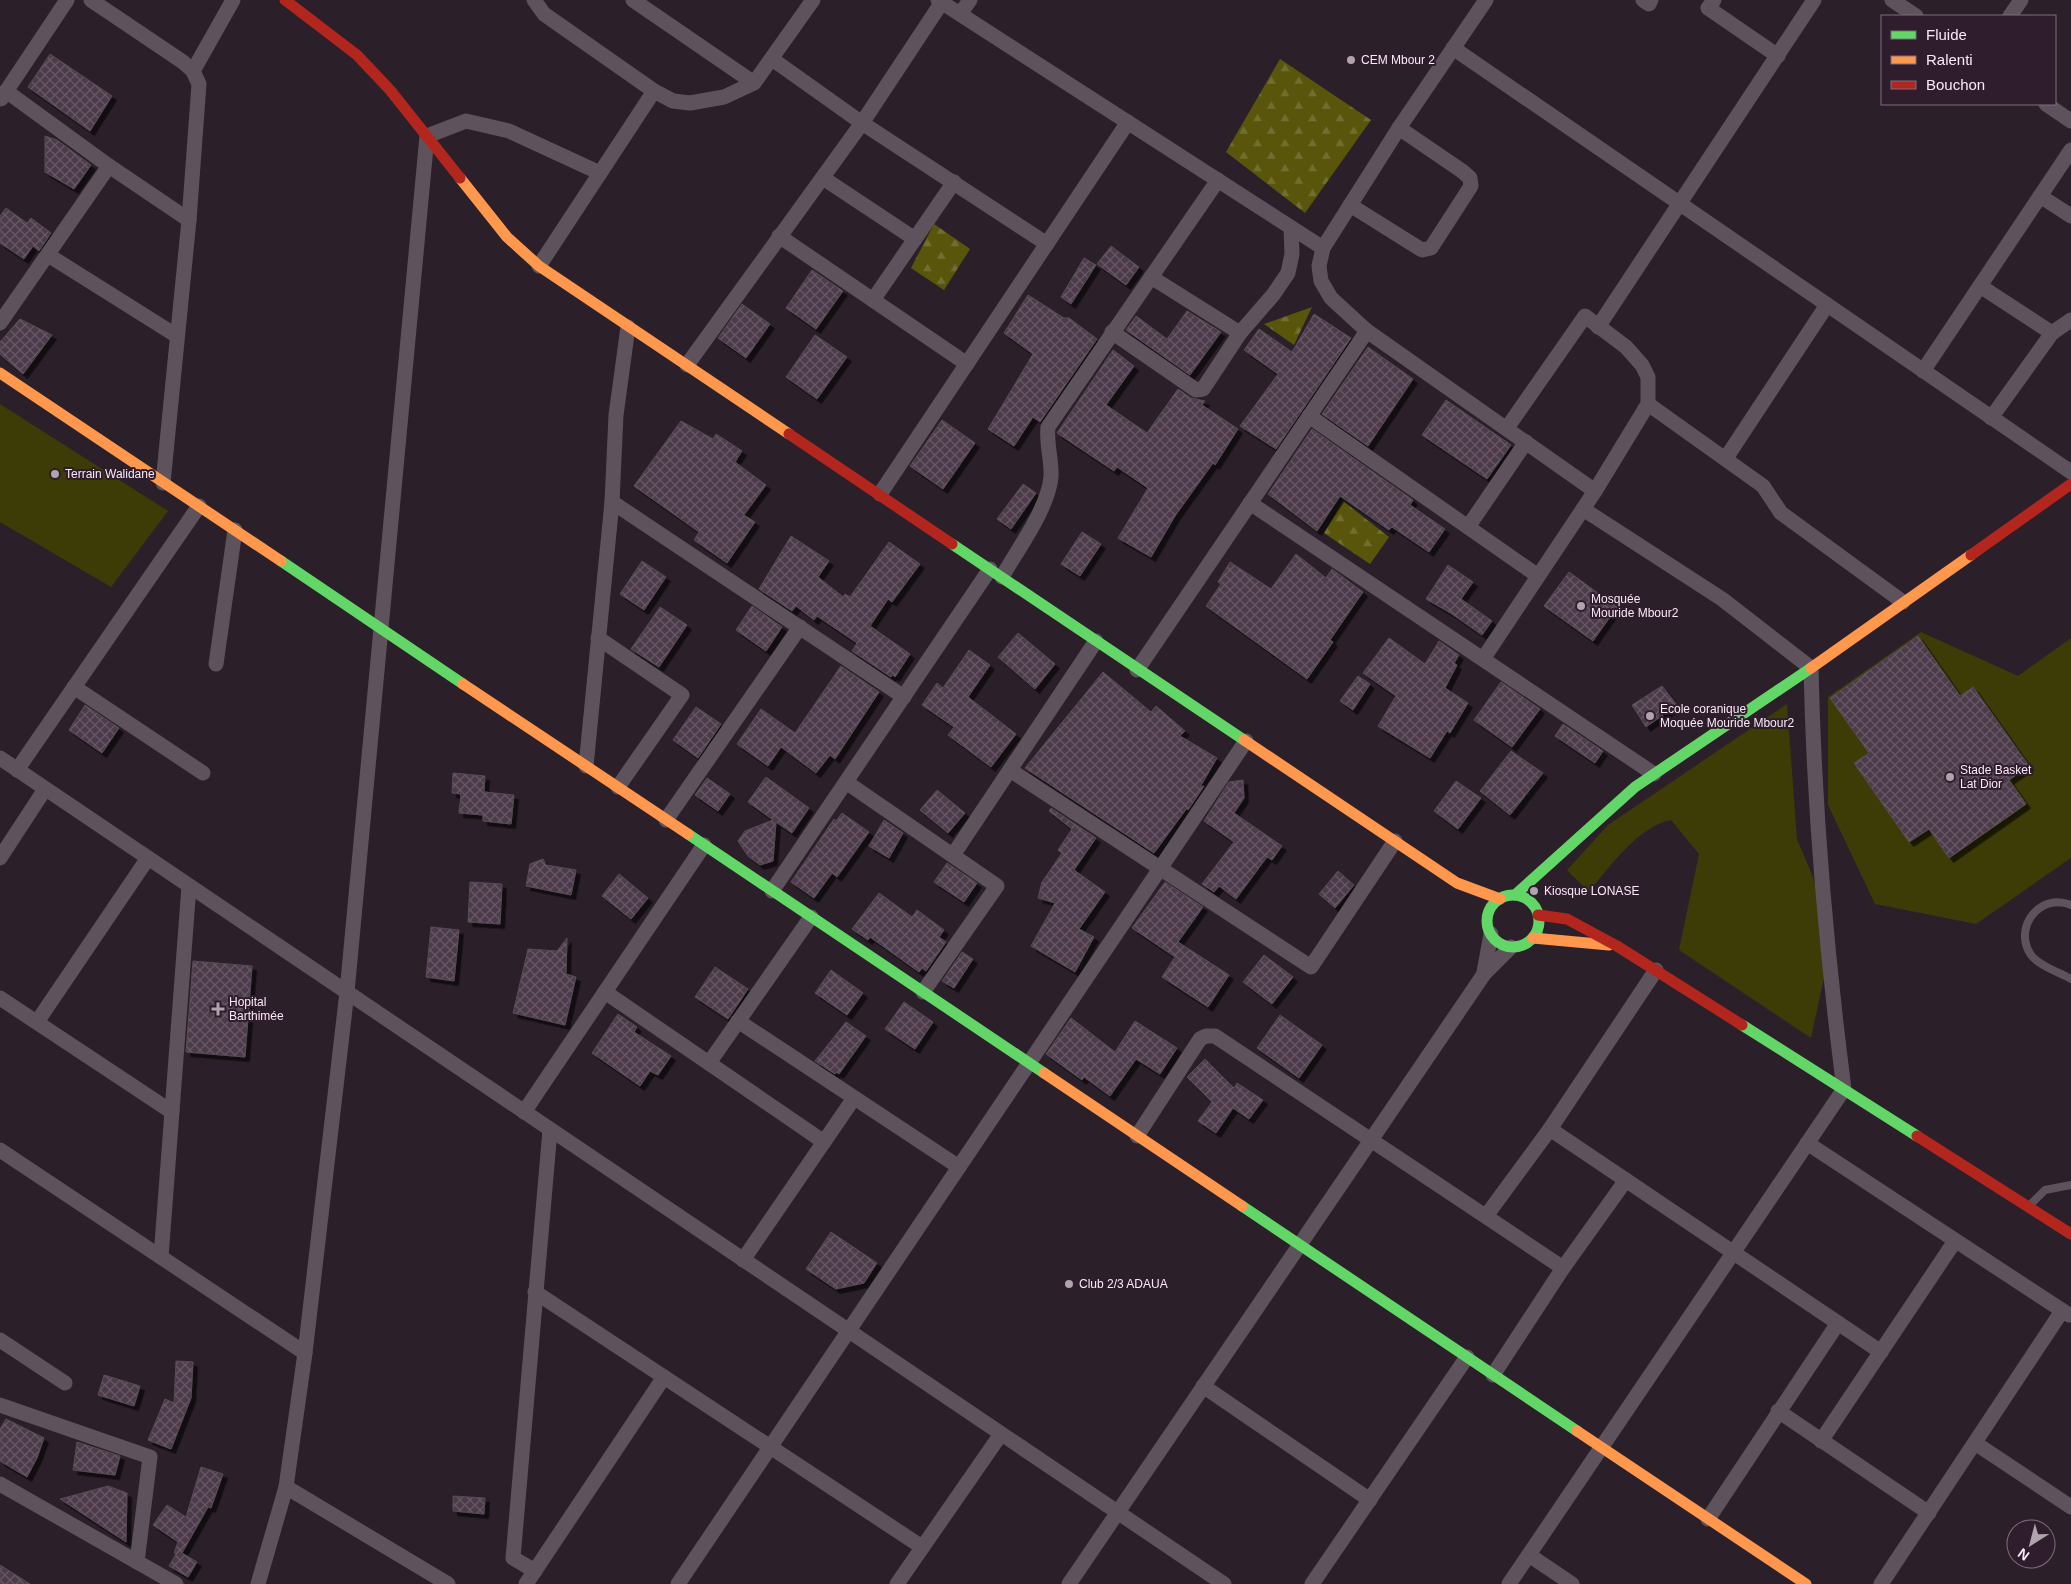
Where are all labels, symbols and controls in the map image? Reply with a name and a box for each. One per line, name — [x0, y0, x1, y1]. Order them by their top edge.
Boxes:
legend — [1881, 15, 2056, 105]
text: Fluide — [1926, 26, 1967, 43]
text: Ralenti — [1926, 51, 1973, 68]
place label: CEM Mbour 2 — [1361, 53, 1435, 67]
marker: CEM Mbour 2 — [1345, 54, 1357, 66]
text: Bouchon — [1926, 76, 1985, 93]
place label: Terrain Walidane — [65, 467, 155, 481]
marker: Terrain Walidane — [49, 468, 61, 480]
place label: Mosquée Mouride Mbour2 — [1591, 592, 1679, 620]
marker: Mosquée Mouride Mbour2 — [1575, 600, 1587, 612]
place label: Ecole coranique Moquée Mouride Mbour2 — [1660, 702, 1794, 730]
marker: Ecole coranique Moquée Mouride Mbour2 — [1644, 710, 1656, 722]
place label: Stade Basket Lat Dior — [1960, 763, 2032, 791]
marker: Stade Basket Lat Dior — [1944, 771, 1956, 783]
place label: Kiosque LONASE — [1544, 884, 1639, 898]
marker: Kiosque LONASE — [1528, 885, 1540, 897]
place label: Hopital Barthimée — [229, 995, 284, 1023]
marker: Hopital Barthimée — [211, 1002, 225, 1016]
place label: Club 2/3 ADAUA — [1079, 1277, 1168, 1291]
marker: Club 2/3 ADAUA — [1063, 1278, 1075, 1290]
north arrow — [2006, 1519, 2056, 1569]
text: N — [2015, 1545, 2032, 1564]

